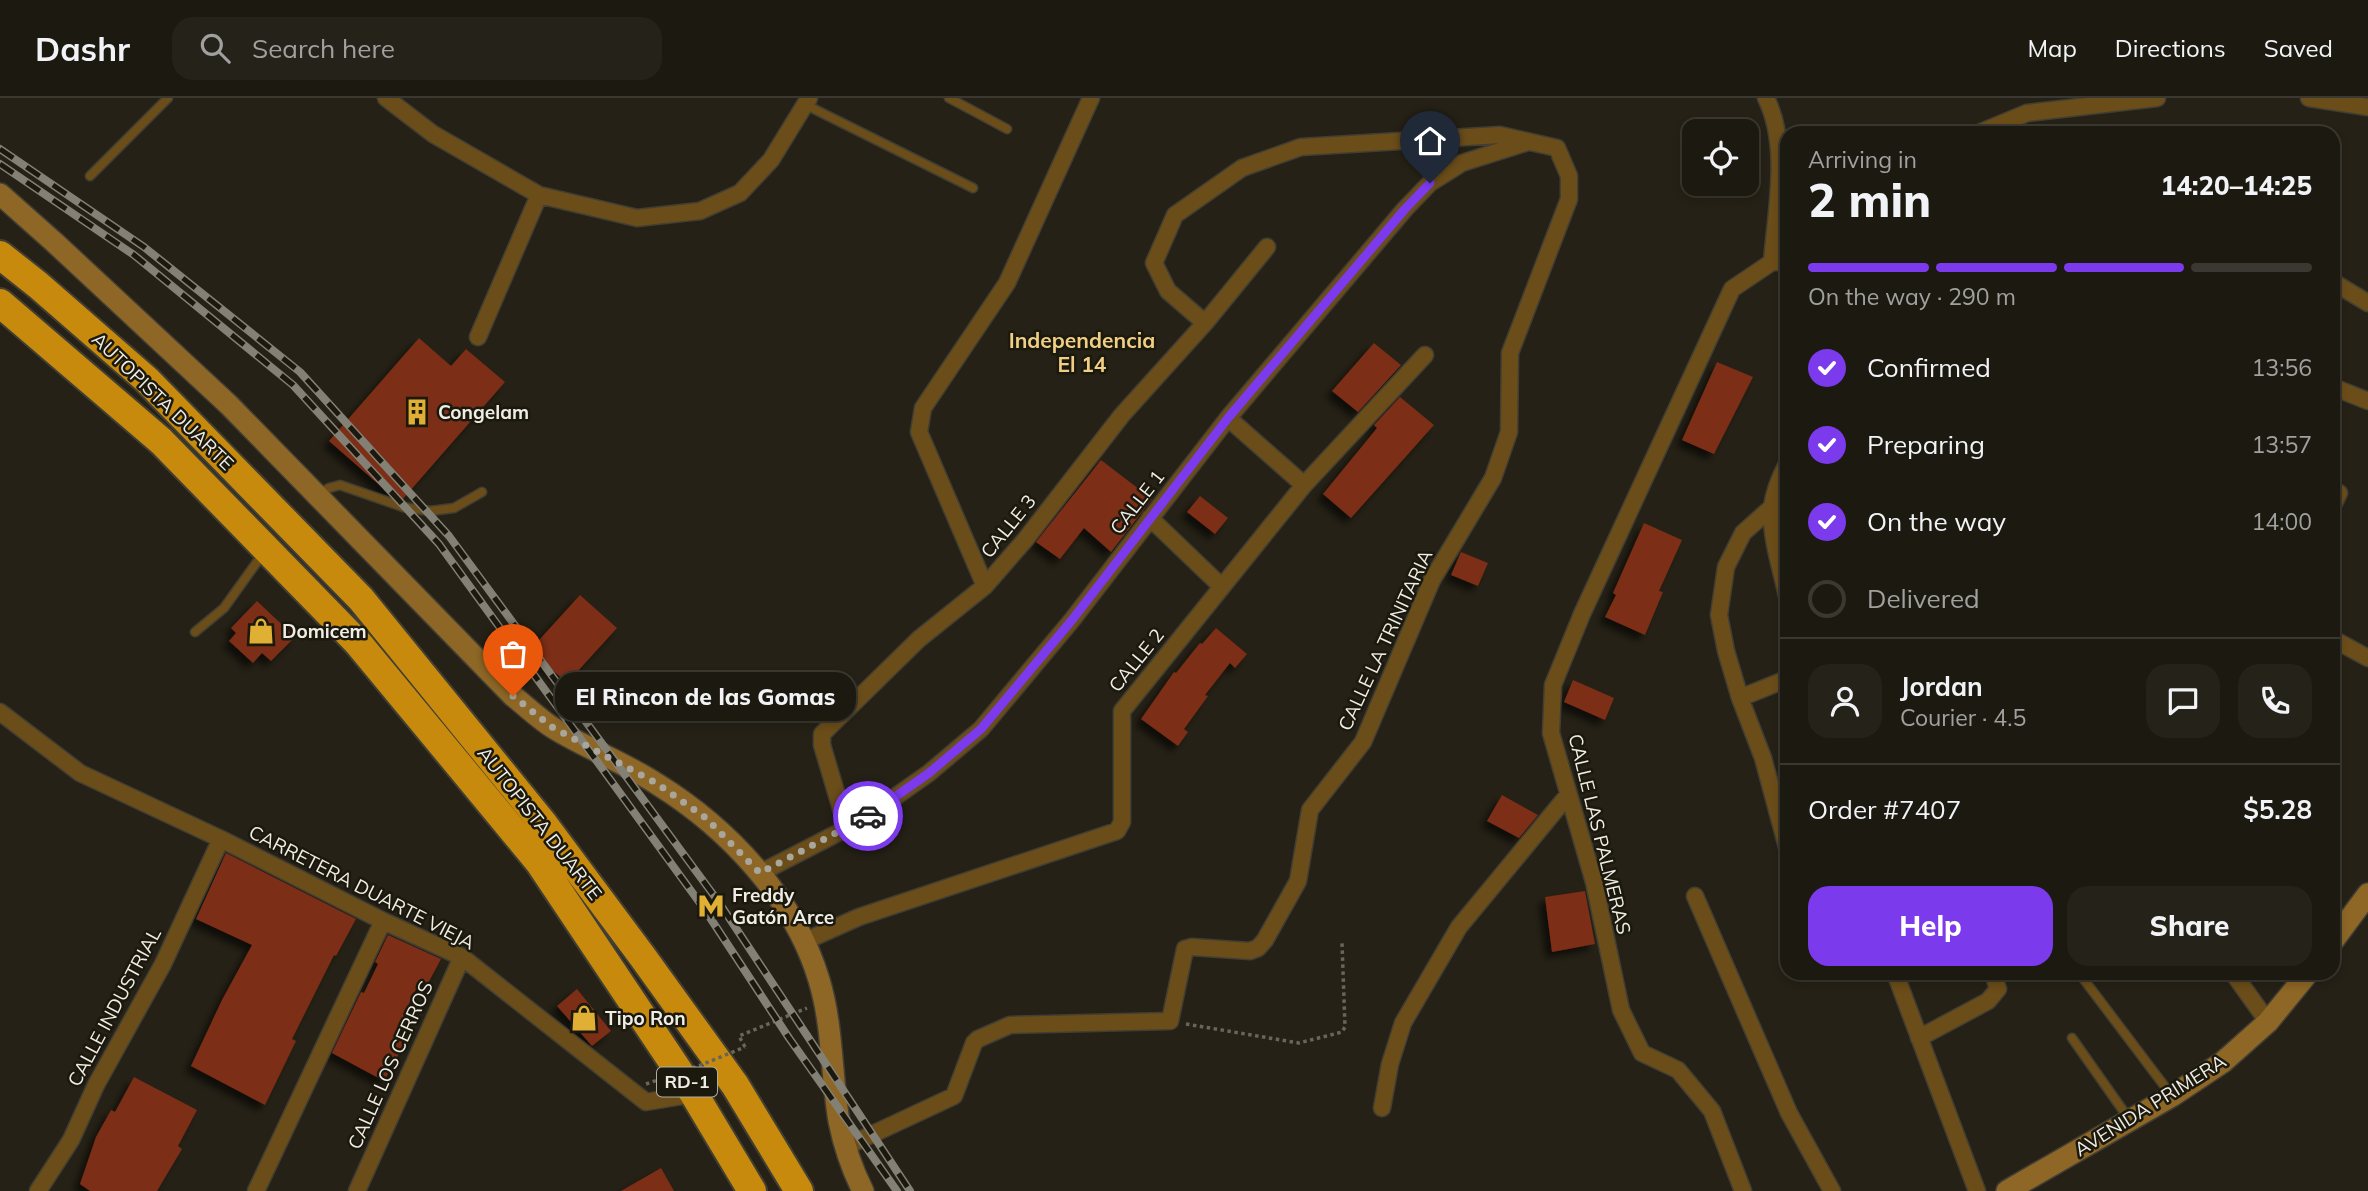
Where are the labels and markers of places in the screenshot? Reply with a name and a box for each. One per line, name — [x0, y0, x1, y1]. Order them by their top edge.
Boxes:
pin — [1400, 111, 1460, 183]
building icon: Congelam — [402, 397, 432, 427]
place label: Congelam — [438, 400, 529, 424]
shop icon: Domicem — [246, 616, 276, 646]
place label: Domicem — [282, 619, 367, 643]
pin — [483, 624, 543, 696]
callout: El Rincon de las Gomas — [555, 672, 856, 720]
place label: Freddy Gatón Arce — [732, 883, 834, 929]
metro station icon: Freddy Gatón Arce — [696, 891, 726, 921]
shop icon: Tipo Ron — [569, 1003, 599, 1033]
place label: Tipo Ron — [605, 1006, 686, 1030]

